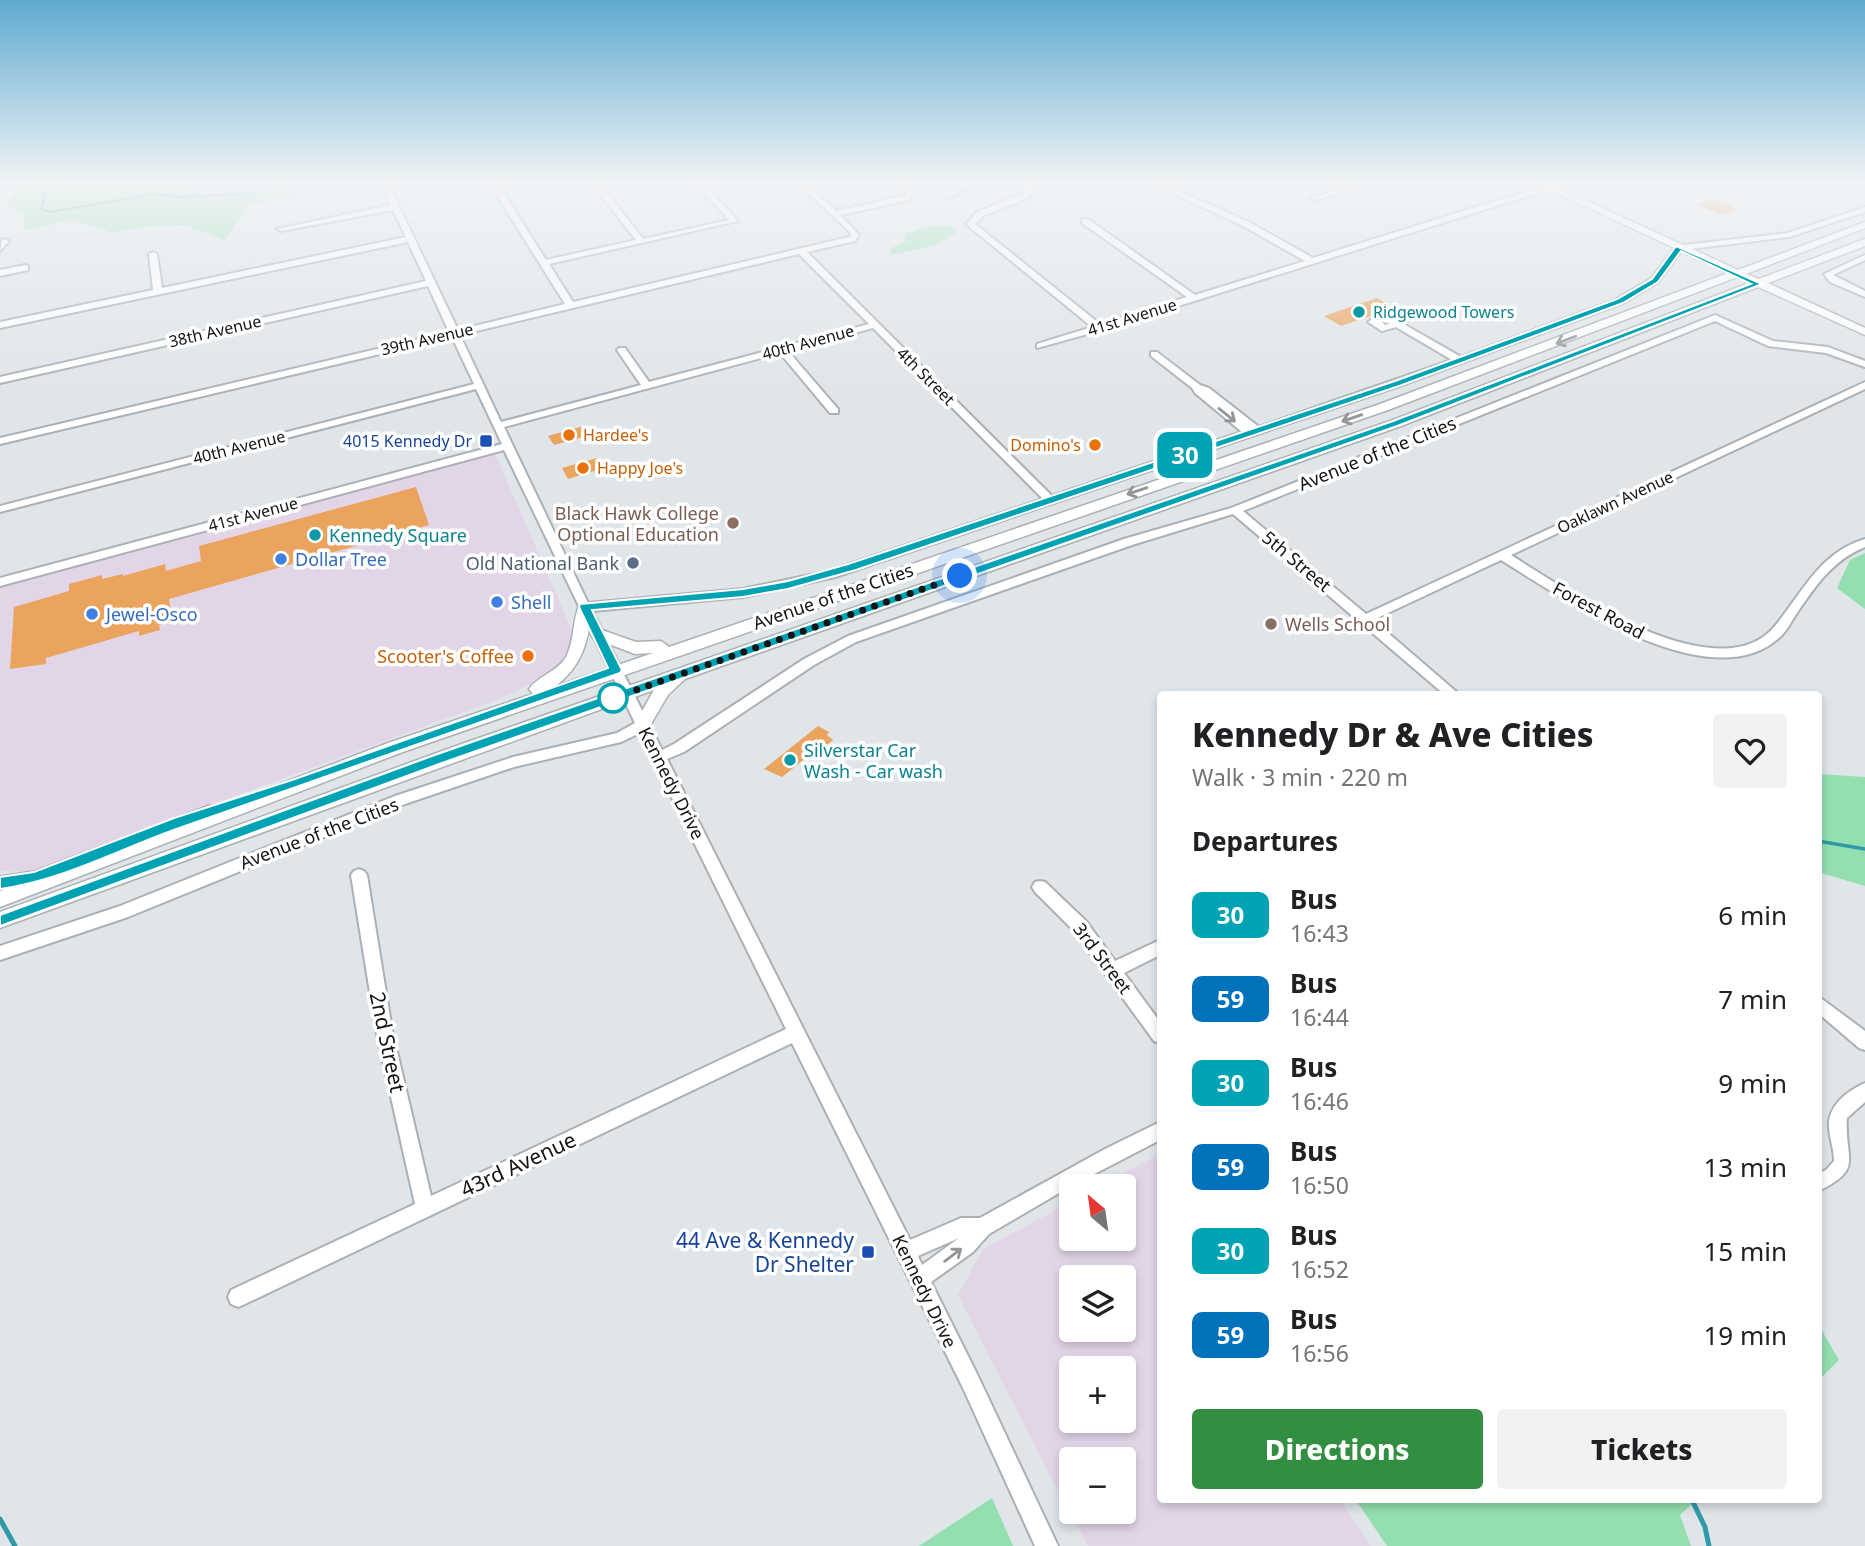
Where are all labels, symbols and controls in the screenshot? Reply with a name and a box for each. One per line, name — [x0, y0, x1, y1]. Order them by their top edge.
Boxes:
street label: 41st Avenue — [1085, 293, 1179, 341]
place label: Ridgewood Towers — [1373, 301, 1514, 323]
marker: Ridgewood Towers — [1351, 304, 1367, 320]
street label: 38th Avenue — [167, 310, 263, 352]
street label: 39th Avenue — [379, 318, 475, 360]
street label: 40th Avenue — [760, 319, 856, 365]
one-way arrow — [1555, 334, 1577, 347]
street label: 4th Street — [892, 342, 960, 410]
one-way arrow — [1217, 407, 1236, 422]
street label: Avenue of the Cities — [1295, 410, 1459, 496]
one-way arrow — [1341, 412, 1363, 425]
place label: Hardee's — [583, 424, 649, 446]
street label: 40th Avenue — [191, 425, 287, 469]
marker: Hardee's — [561, 427, 577, 443]
place label: 4015 Kennedy Dr — [343, 430, 472, 452]
line badge: 30 — [1154, 432, 1216, 478]
marker: 4015 Kennedy Dr — [478, 433, 494, 449]
place label: Domino's — [1010, 434, 1081, 456]
marker: Domino's — [1087, 437, 1103, 453]
text: 30 — [1171, 438, 1199, 471]
place label: Happy Joe's — [597, 457, 683, 479]
marker: Happy Joe's — [575, 460, 591, 476]
street label: Oaklawn Avenue — [1553, 465, 1677, 539]
one-way arrow — [1126, 486, 1148, 498]
street label: 41st Avenue — [206, 491, 300, 537]
place label: Black Hawk College Optional Education — [555, 501, 719, 546]
marker: Black Hawk College Optional Education — [725, 515, 741, 531]
place label: Kennedy Square — [329, 523, 467, 547]
street label: 5th Street — [1258, 525, 1337, 597]
marker: Kennedy Square — [307, 527, 323, 543]
place label: Dollar Tree — [295, 547, 387, 571]
marker: Dollar Tree — [273, 551, 289, 567]
place label: Old National Bank — [466, 551, 619, 575]
marker: Old National Bank — [625, 555, 641, 571]
street label: Avenue of the Cities — [750, 557, 916, 635]
your location — [942, 558, 977, 593]
street label: Forest Road — [1549, 576, 1649, 644]
place label: Shell — [511, 590, 551, 614]
marker: Shell — [489, 594, 505, 610]
place label: Jewel-Osco — [104, 602, 198, 626]
marker: Jewel-Osco — [84, 606, 100, 622]
place label: Wells School — [1285, 612, 1390, 636]
marker: Wells School — [1263, 616, 1279, 632]
place label: Scooter's Coffee — [377, 644, 514, 668]
marker: Scooter's Coffee — [520, 648, 536, 664]
unlabelled marker — [598, 683, 628, 713]
text: Kennedy Dr & Ave Cities — [1192, 712, 1594, 757]
button: heart — [1713, 714, 1787, 788]
street label: Kennedy Drive — [633, 723, 711, 843]
place label: Silverstar Car Wash - Car wash — [804, 738, 943, 783]
marker: Silverstar Car Wash - Car wash — [782, 752, 798, 768]
text: Walk · 3 min · 220 m — [1192, 761, 1408, 793]
street label: Avenue of the Cities — [236, 792, 402, 874]
text: Departures — [1192, 823, 1338, 859]
text: Bus — [1290, 881, 1337, 917]
text: 6 min — [1718, 897, 1787, 933]
text: 30 — [1217, 898, 1244, 931]
street label: 3rd Street — [1068, 917, 1138, 999]
text: 16:43 — [1290, 917, 1349, 949]
text: Bus — [1290, 965, 1337, 1001]
text: 7 min — [1718, 981, 1787, 1017]
text: 59 — [1217, 982, 1244, 1015]
street label: 2nd Street — [364, 989, 412, 1095]
text: 16:44 — [1290, 1001, 1349, 1033]
text: Bus — [1290, 1049, 1337, 1085]
text: 9 min — [1718, 1065, 1787, 1101]
text: 30 — [1217, 1066, 1244, 1099]
text: 16:46 — [1290, 1085, 1349, 1117]
street label: 43rd Avenue — [456, 1125, 580, 1203]
text: Bus — [1290, 1133, 1337, 1169]
text: 13 min — [1703, 1149, 1787, 1185]
text: 59 — [1217, 1150, 1244, 1183]
text: 16:50 — [1290, 1169, 1349, 1201]
north arrow — [1059, 1174, 1136, 1251]
map controls — [1059, 1174, 1136, 1524]
text: Bus — [1290, 1217, 1337, 1253]
place label: 44 Ave & Kennedy Dr Shelter — [676, 1226, 854, 1278]
street label: Kennedy Drive — [887, 1230, 963, 1352]
text: 15 min — [1703, 1233, 1787, 1269]
text: 30 — [1217, 1234, 1244, 1267]
marker: 44 Ave & Kennedy Dr Shelter — [860, 1244, 876, 1260]
one-way arrow — [943, 1248, 961, 1263]
text: 16:52 — [1290, 1253, 1349, 1285]
button: layers — [1059, 1265, 1136, 1342]
text: Bus — [1290, 1301, 1337, 1337]
text: 19 min — [1703, 1317, 1787, 1353]
text: 59 — [1217, 1318, 1244, 1351]
text: 16:56 — [1290, 1337, 1349, 1369]
button: + — [1059, 1356, 1136, 1433]
button: Directions — [1192, 1409, 1483, 1489]
button: Tickets — [1497, 1409, 1787, 1489]
button: − — [1059, 1447, 1136, 1524]

